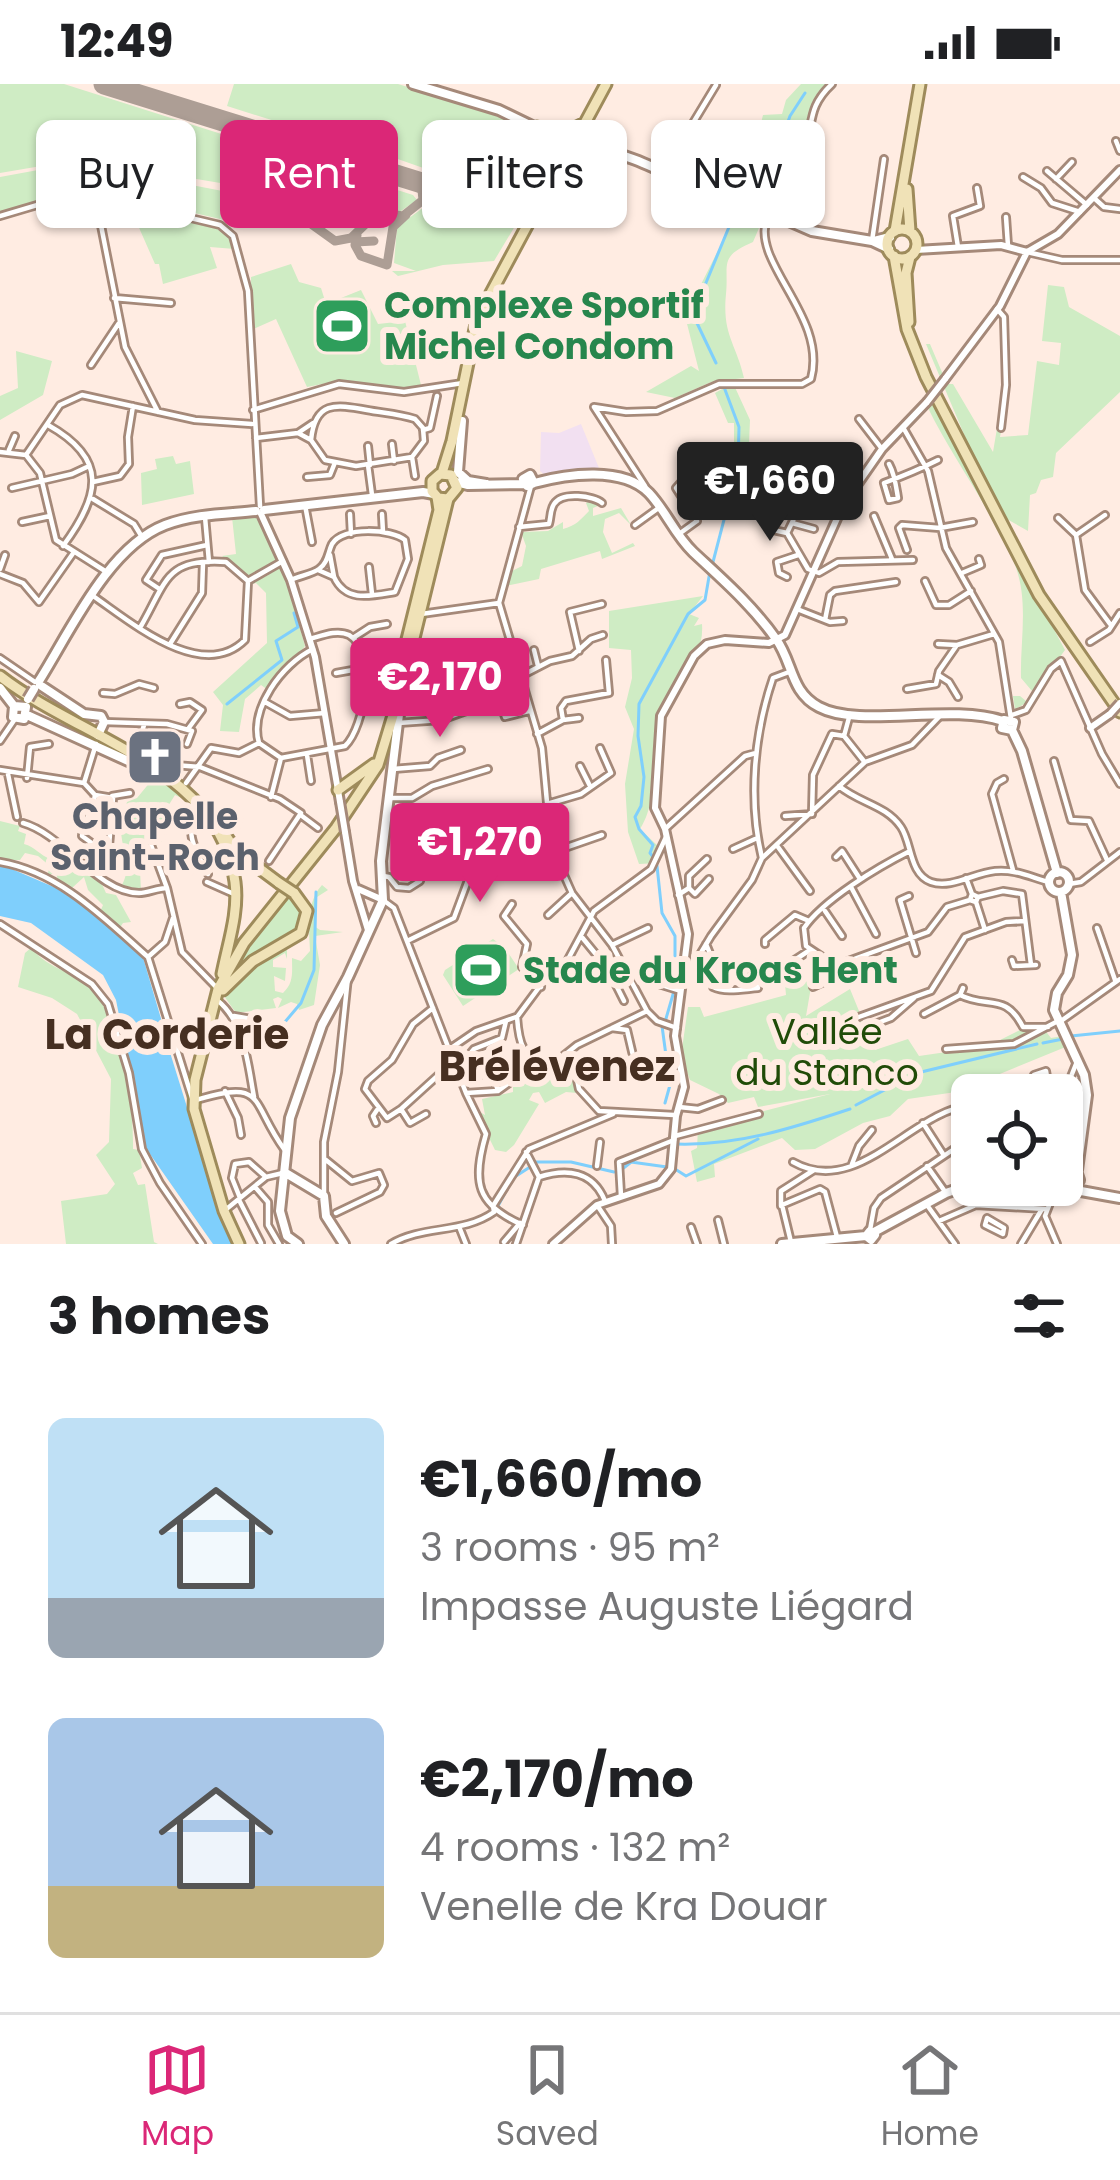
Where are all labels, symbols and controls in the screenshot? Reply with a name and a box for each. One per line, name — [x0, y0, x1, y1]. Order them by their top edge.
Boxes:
text: 12:49 — [60, 10, 174, 73]
chip: Buy — [36, 120, 196, 228]
chip: Rent — [220, 120, 398, 228]
chip: Filters — [422, 120, 627, 228]
chip: New — [651, 120, 825, 228]
place label: Complexe Sportif Michel Condom — [384, 280, 704, 372]
sports icon: Complexe Sportif Michel Condom — [311, 295, 373, 357]
pin: €1,660 — [672, 442, 868, 544]
text: €1,660 — [704, 453, 836, 508]
pin: €2,170 — [342, 638, 538, 740]
text: €2,170 — [377, 649, 503, 704]
church icon: Chapelle Saint-Roch — [124, 726, 186, 788]
place label: Chapelle Saint-Roch — [50, 791, 260, 883]
pin: €1,270 — [382, 803, 578, 905]
text: €1,270 — [417, 814, 543, 869]
sports icon: Stade du Kroas Hent — [450, 939, 512, 1001]
place label: Stade du Kroas Hent — [523, 945, 898, 996]
district label: La Corderie — [45, 1005, 289, 1064]
park label: Vallée du Stanco — [735, 1006, 919, 1098]
district label: Brélévenez — [439, 1037, 675, 1096]
map controls — [951, 1074, 1083, 1206]
button: locate — [951, 1074, 1083, 1206]
text: 3 homes — [48, 1280, 270, 1352]
icon: filters — [1006, 1283, 1072, 1349]
text: €1,660/mo — [420, 1443, 702, 1515]
icon: home — [144, 1466, 288, 1610]
text: 3 rooms · 95 m² — [420, 1520, 720, 1575]
text: Impasse Auguste Liégard — [420, 1579, 914, 1634]
text: €2,170/mo — [420, 1743, 694, 1815]
icon: home — [144, 1766, 288, 1910]
text: 4 rooms · 132 m² — [420, 1820, 730, 1875]
text: Venelle de Kra Douar — [420, 1879, 828, 1934]
tab: Map — [141, 2037, 214, 2159]
tab: Saved — [496, 2037, 599, 2159]
tab: Home — [881, 2037, 979, 2159]

